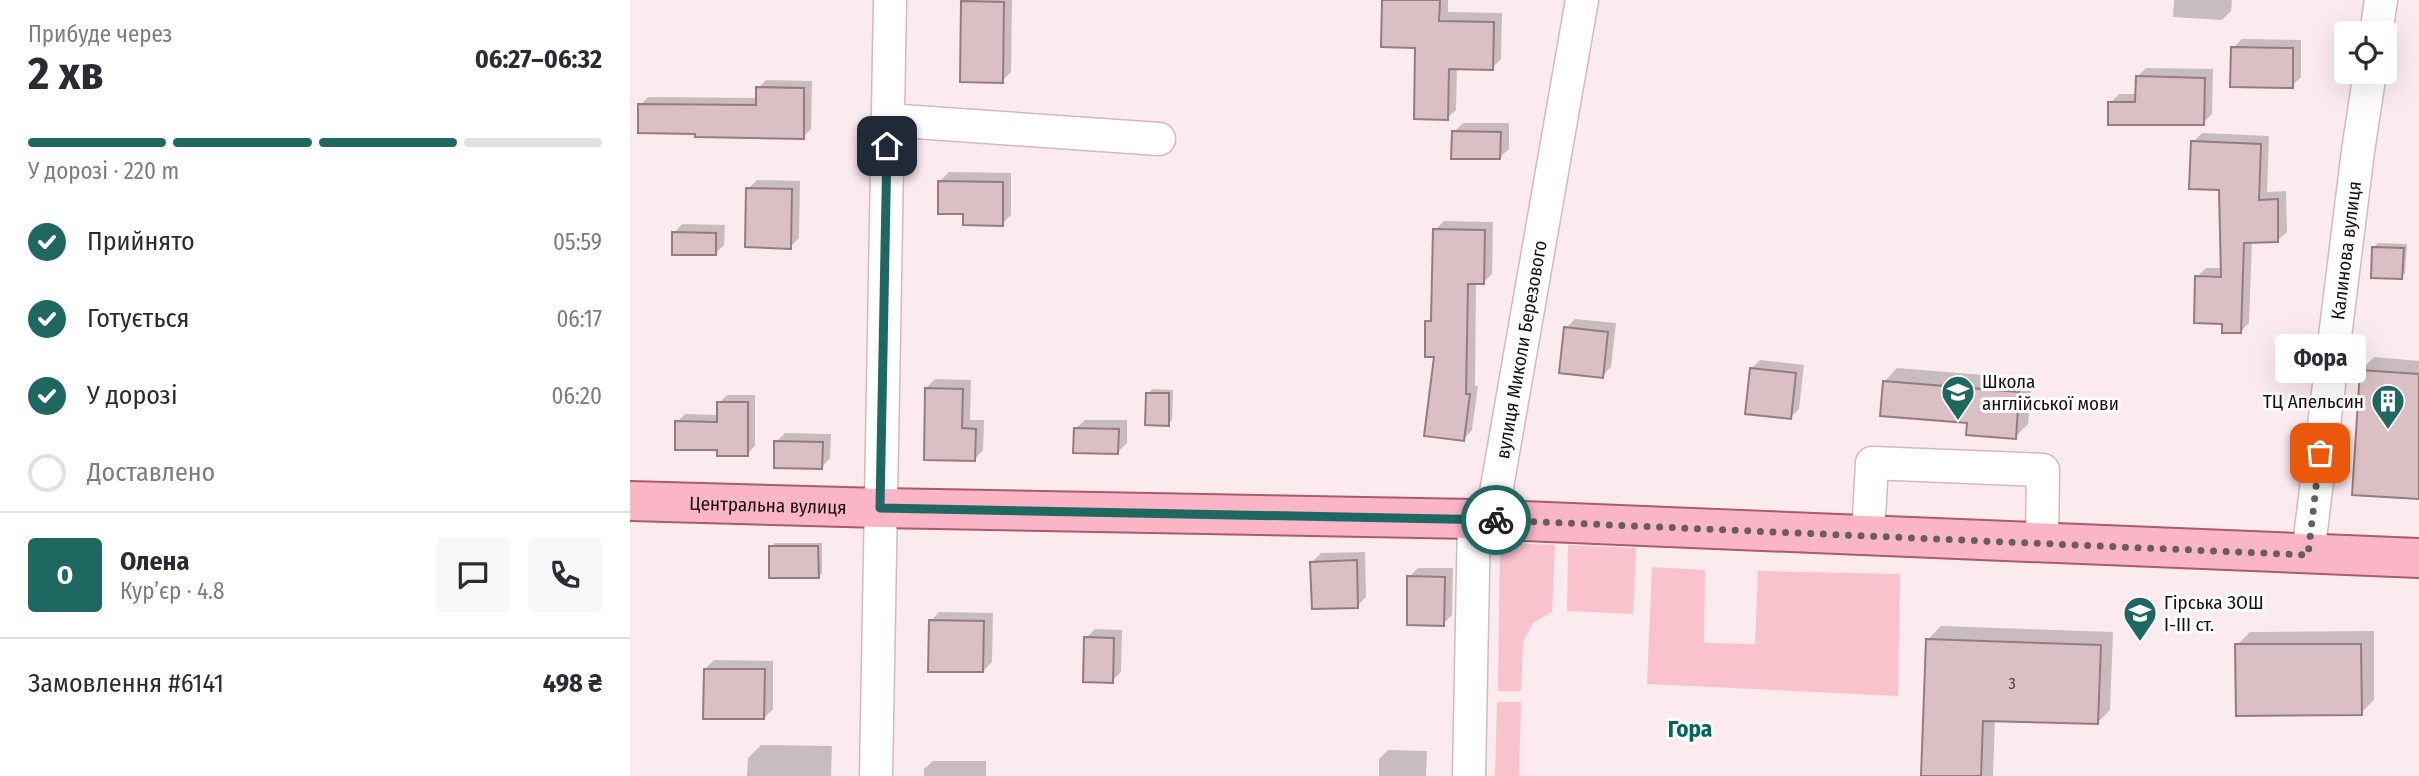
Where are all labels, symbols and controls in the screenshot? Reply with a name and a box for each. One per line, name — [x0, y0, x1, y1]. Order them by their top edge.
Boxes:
text: Прибуде через — [28, 20, 173, 48]
map controls — [2334, 21, 2397, 84]
button: locate — [2334, 21, 2397, 84]
text: 06:27–06:32 — [475, 44, 602, 75]
text: 2 хв — [28, 46, 104, 101]
pin — [857, 116, 917, 176]
icon: home — [868, 127, 906, 165]
text: У дорозі · 220 m — [28, 157, 179, 185]
street label: Калинова вулиця — [2326, 180, 2366, 321]
icon: check — [28, 223, 66, 261]
text: Прийнято — [87, 226, 195, 257]
text: 05:59 — [553, 228, 602, 256]
street label: вулиця Миколи Березового — [1491, 238, 1551, 460]
icon: check — [28, 300, 66, 338]
text: Готується — [87, 303, 189, 334]
text: 06:17 — [556, 305, 602, 333]
callout: Фора — [2274, 334, 2366, 383]
text: Фора — [2294, 344, 2347, 372]
place label: Школа англійської мови — [1982, 370, 2119, 415]
school or university icon: Школа англійської мови — [1939, 373, 1977, 422]
icon: check — [28, 377, 66, 415]
text: У дорозі — [87, 380, 177, 411]
text: 06:20 — [552, 382, 602, 410]
building icon: ТЦ Апельсин — [2369, 382, 2407, 431]
place label: ТЦ Апельсин — [2263, 390, 2364, 413]
pin — [2290, 423, 2350, 483]
icon: bag — [2301, 434, 2339, 472]
text: Доставлено — [87, 457, 215, 488]
courier — [1461, 485, 1531, 555]
street label: Центральна вулиця — [689, 491, 847, 519]
icon: bike — [1477, 501, 1515, 539]
button: chat — [436, 538, 510, 612]
button: phone — [528, 538, 602, 612]
text: Олена — [120, 546, 189, 577]
text: О — [57, 560, 73, 591]
text: Кур’єр · 4.8 — [120, 577, 225, 605]
place label: Гірська ЗОШ І-ІІІ ст. — [2164, 591, 2264, 636]
school or university icon: Гірська ЗОШ І-ІІІ ст. — [2121, 594, 2159, 643]
text: Замовлення #6141 — [28, 668, 224, 699]
text: 498 ₴ — [543, 668, 602, 699]
house number: 3 — [2008, 674, 2016, 693]
district label: Гора — [1668, 715, 1712, 743]

